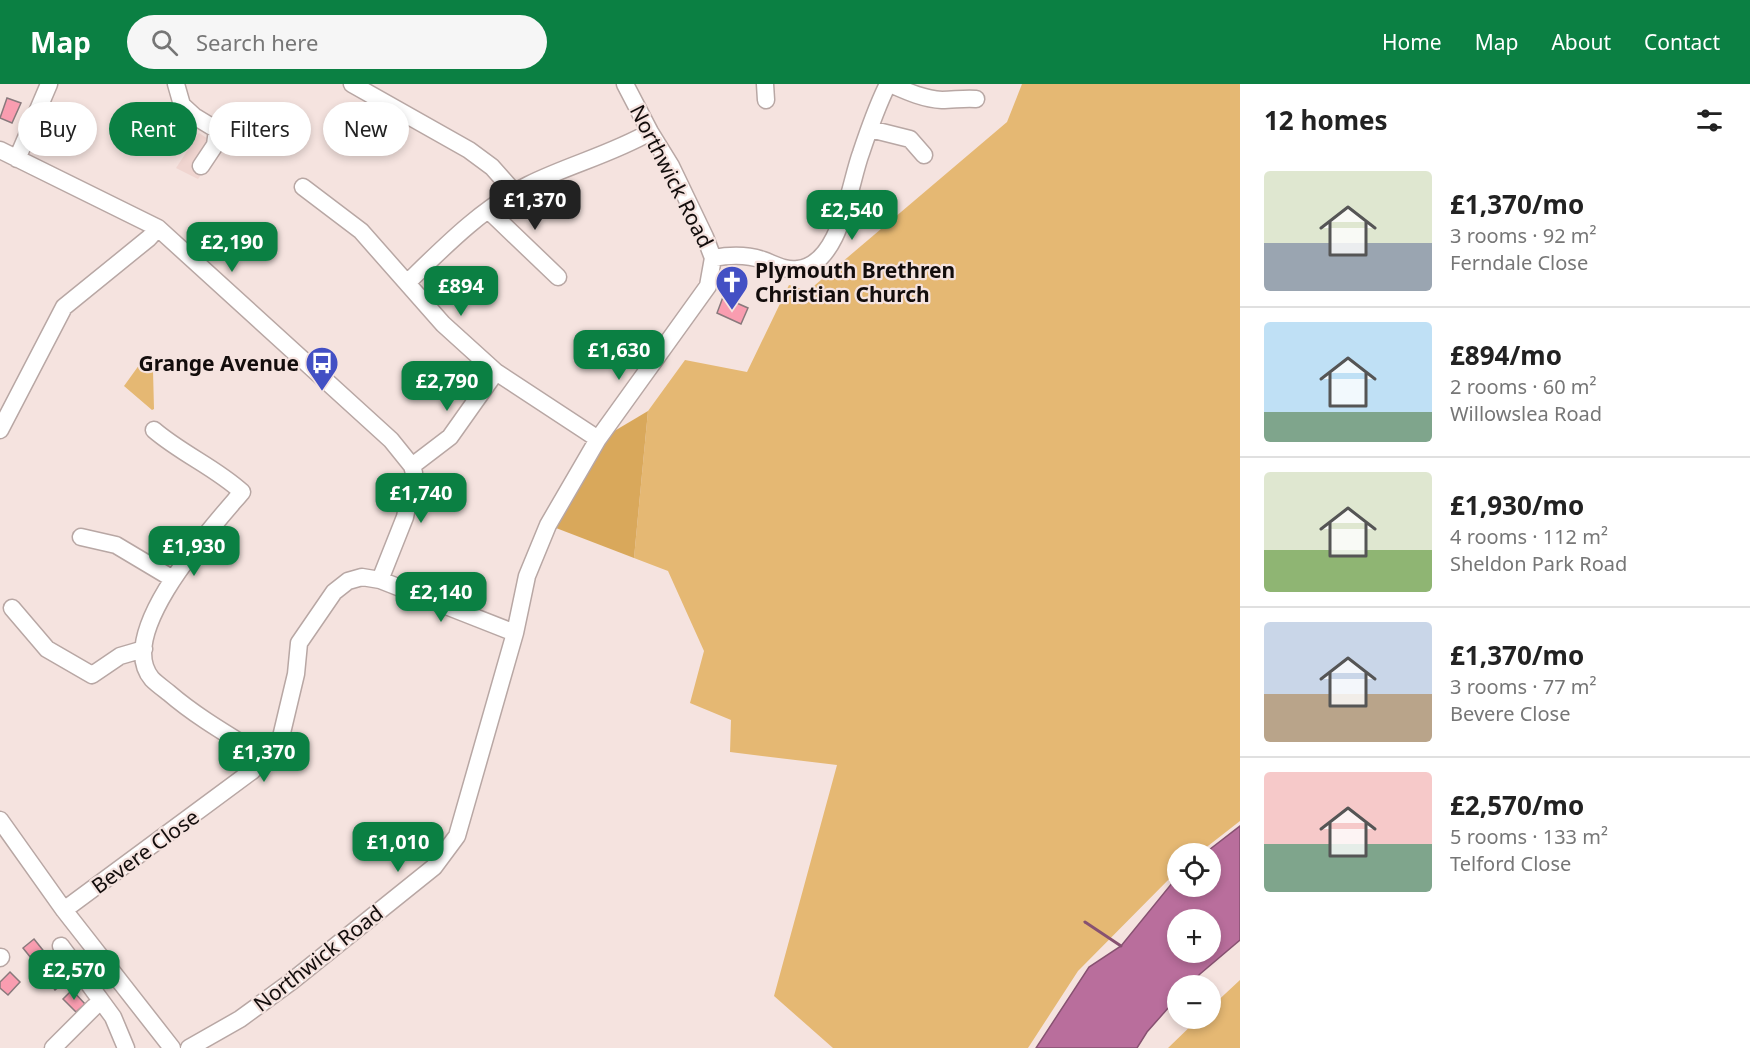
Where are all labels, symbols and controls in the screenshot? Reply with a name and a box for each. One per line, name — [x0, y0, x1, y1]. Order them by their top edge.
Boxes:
search box — [127, 15, 547, 69]
text: Map — [30, 23, 91, 61]
icon: search — [148, 26, 181, 59]
text: Search here — [196, 27, 318, 57]
text: Home — [1382, 28, 1442, 56]
text: Map — [1475, 28, 1518, 56]
text: About — [1551, 28, 1611, 56]
text: Contact — [1644, 28, 1720, 56]
street label: Northwick Road — [624, 100, 720, 252]
chip: Buy — [18, 102, 97, 156]
chip: Rent — [109, 102, 197, 156]
chip: Filters — [209, 102, 311, 156]
chip: New — [323, 102, 409, 156]
text: 12 homes — [1264, 102, 1388, 138]
icon: filters — [1693, 104, 1726, 137]
pin: £1,370 — [486, 180, 584, 231]
text: £1,370 — [504, 186, 566, 213]
text: £1,370/mo — [1450, 186, 1584, 222]
pin: £2,540 — [803, 190, 901, 241]
icon: home — [1312, 195, 1384, 267]
text: £2,540 — [821, 196, 883, 223]
pin: £2,190 — [183, 222, 281, 273]
text: 3 rooms · 92 m² — [1450, 222, 1597, 249]
text: £2,190 — [201, 228, 263, 255]
text: Ferndale Close — [1450, 249, 1588, 276]
place label: Plymouth Brethren Christian Church — [755, 256, 955, 308]
church icon: Plymouth Brethren Christian Church — [714, 264, 750, 311]
pin: £894 — [425, 266, 497, 317]
text: £894 — [438, 272, 484, 299]
pin: £1,630 — [570, 330, 668, 381]
text: £1,630 — [588, 336, 650, 363]
text: £894/mo — [1450, 337, 1562, 373]
bus stop icon: Grange Avenue — [304, 345, 340, 392]
icon: home — [1312, 346, 1384, 418]
place label: Grange Avenue — [138, 349, 299, 377]
pin: £2,790 — [398, 361, 496, 412]
text: £2,790 — [416, 367, 478, 394]
text: 2 rooms · 60 m² — [1450, 373, 1597, 400]
text: Willowslea Road — [1450, 400, 1602, 427]
pin: £1,740 — [372, 473, 470, 524]
text: £1,740 — [390, 479, 452, 506]
text: £1,930/mo — [1450, 487, 1584, 523]
icon: home — [1312, 496, 1384, 568]
text: 4 rooms · 112 m² — [1450, 523, 1608, 550]
pin: £1,930 — [145, 526, 243, 577]
text: £1,930 — [163, 532, 225, 559]
text: Sheldon Park Road — [1450, 550, 1627, 577]
pin: £2,140 — [392, 572, 490, 623]
text: £2,140 — [410, 578, 472, 605]
text: £1,370/mo — [1450, 637, 1584, 673]
icon: home — [1312, 646, 1384, 718]
text: 3 rooms · 77 m² — [1450, 673, 1597, 700]
text: Bevere Close — [1450, 700, 1570, 727]
pin: £1,370 — [215, 732, 313, 783]
text: £1,370 — [233, 738, 295, 765]
text: £2,570/mo — [1450, 787, 1584, 823]
icon: home — [1312, 796, 1384, 868]
street label: Bevere Close — [86, 803, 204, 899]
pin: £1,010 — [349, 822, 447, 873]
text: 5 rooms · 133 m² — [1450, 823, 1608, 850]
text: £1,010 — [367, 828, 429, 855]
map controls — [1167, 843, 1221, 1029]
button: locate — [1167, 843, 1221, 897]
text: Telford Close — [1450, 850, 1571, 877]
street label: Northwick Road — [248, 899, 388, 1017]
button: + — [1167, 909, 1221, 963]
pin: £2,570 — [25, 950, 123, 1001]
text: £2,570 — [43, 956, 105, 983]
button: − — [1167, 975, 1221, 1029]

